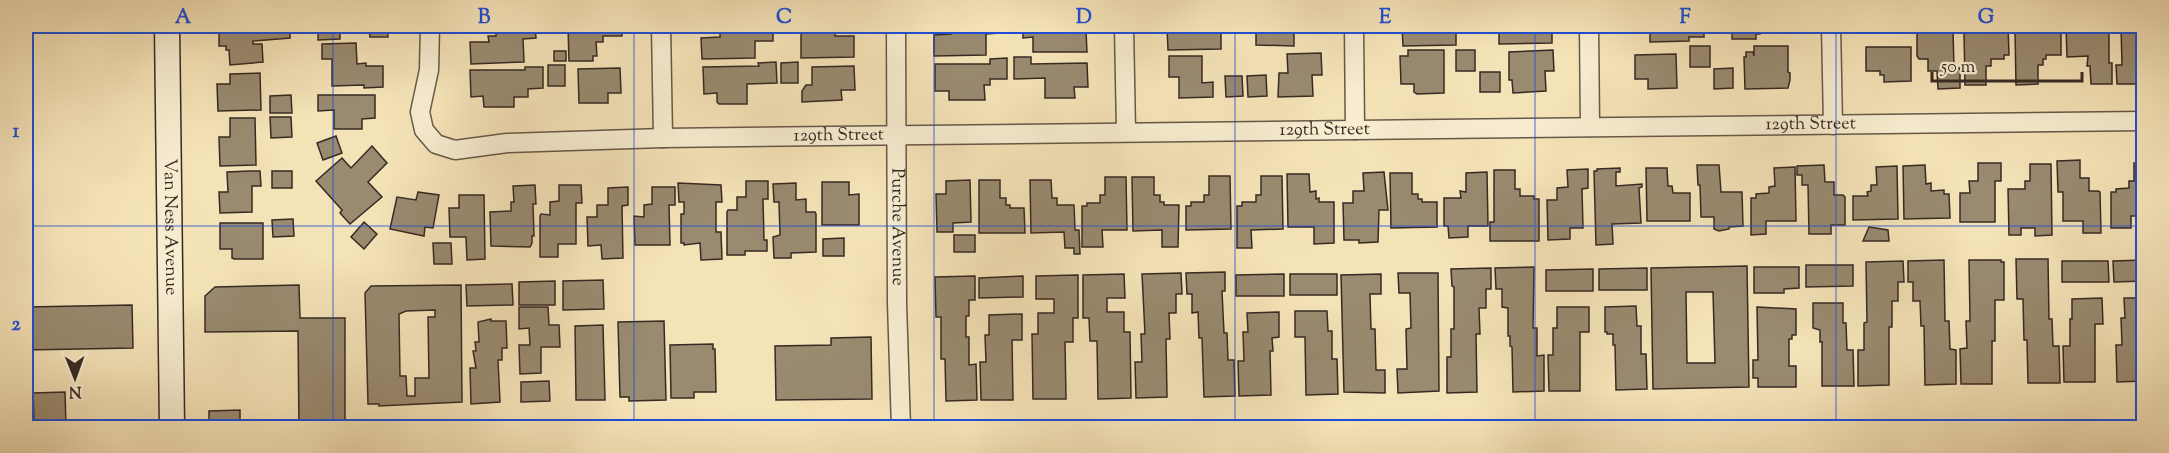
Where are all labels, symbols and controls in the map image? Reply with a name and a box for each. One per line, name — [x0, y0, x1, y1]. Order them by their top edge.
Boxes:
text: A — [175, 4, 192, 33]
text: B — [478, 4, 491, 33]
text: C — [776, 4, 792, 33]
text: D — [1076, 4, 1092, 33]
text: E — [1379, 4, 1392, 33]
text: F — [1679, 4, 1691, 33]
text: G — [1978, 4, 1995, 33]
scale bar — [1932, 45, 2082, 83]
text: 50 m — [1940, 55, 1976, 81]
street label: 129th Street — [1765, 111, 1856, 138]
street label: 129th Street — [1279, 117, 1370, 144]
text: 1 — [13, 118, 20, 147]
street label: 129th Street — [793, 122, 884, 150]
street label: Van Ness Avenue — [156, 158, 183, 296]
street label: Purche Avenue — [884, 168, 910, 286]
text: 2 — [11, 311, 21, 340]
north arrow — [45, 348, 105, 408]
text: N — [68, 379, 82, 402]

